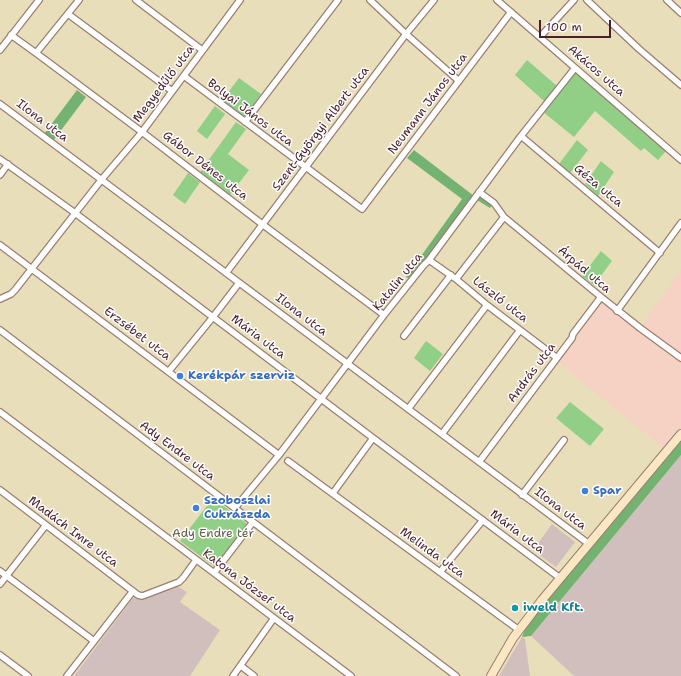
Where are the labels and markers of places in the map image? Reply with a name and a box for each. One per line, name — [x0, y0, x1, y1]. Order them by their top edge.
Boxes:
place label: Kerékpár szerviz — [188, 369, 295, 383]
marker: Kerékpár szerviz — [175, 371, 185, 381]
place label: Spar — [593, 484, 622, 498]
marker: Spar — [580, 486, 590, 496]
place label: Szoboszlai Cukrászda — [204, 494, 270, 522]
marker: Szoboszlai Cukrászda — [191, 503, 201, 513]
place label: iweld Kft. — [523, 601, 584, 615]
marker: iweld Kft. — [510, 603, 520, 613]

